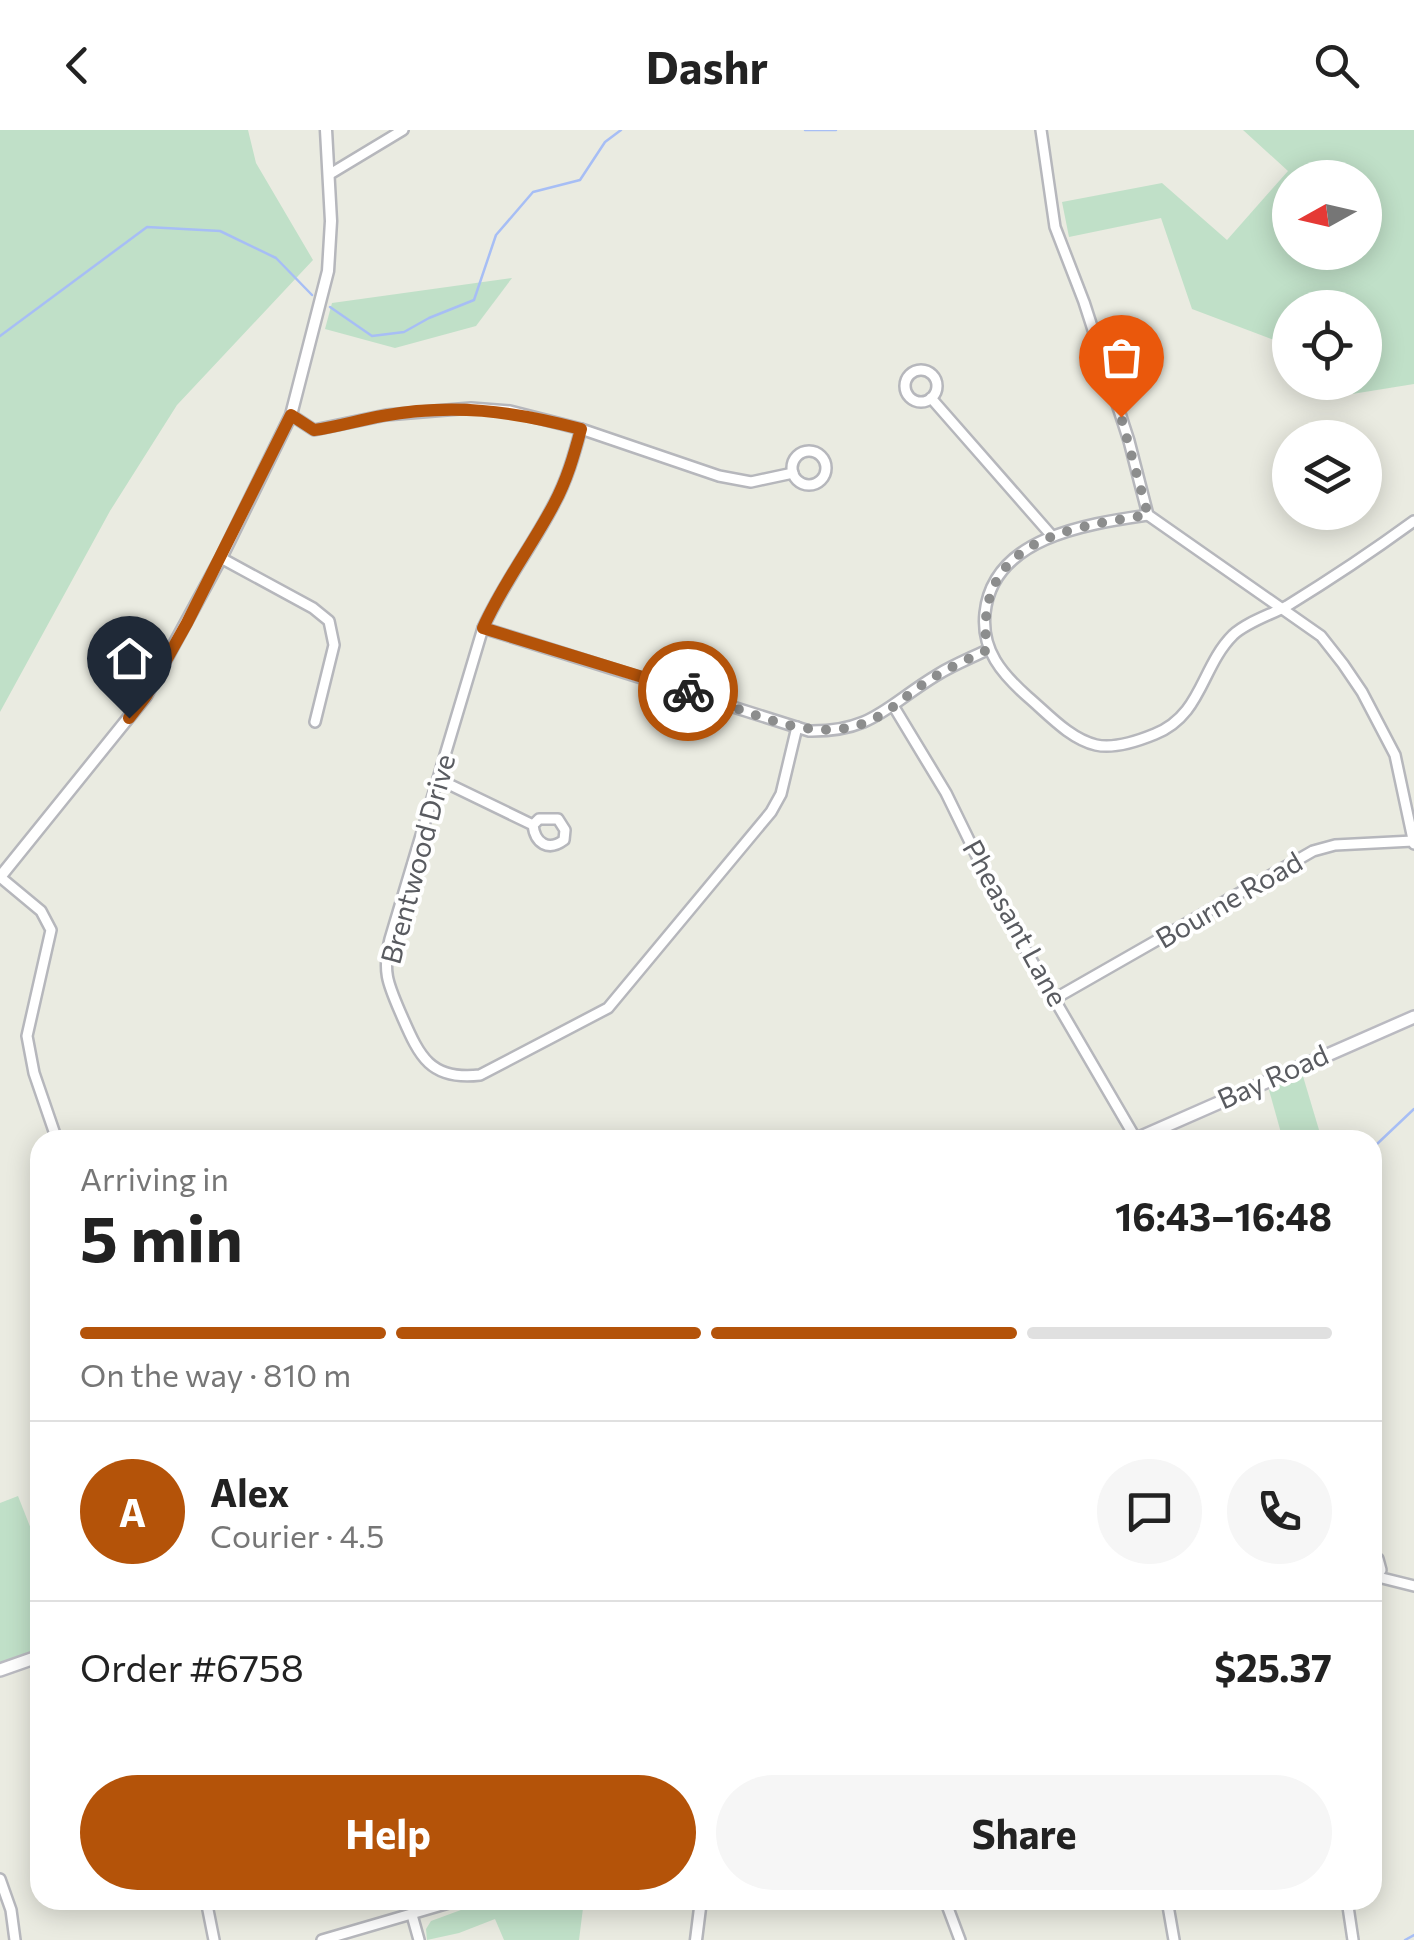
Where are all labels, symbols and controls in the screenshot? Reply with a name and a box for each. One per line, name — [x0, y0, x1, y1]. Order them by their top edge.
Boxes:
icon: back — [50, 38, 105, 93]
text: Dashr — [646, 38, 768, 93]
icon: search — [1309, 38, 1364, 93]
north arrow — [1272, 160, 1382, 270]
map controls — [1272, 160, 1382, 530]
button: locate — [1272, 290, 1382, 400]
pin — [1079, 315, 1164, 418]
icon: bag — [1094, 330, 1149, 385]
button: layers — [1272, 420, 1382, 530]
pin — [87, 616, 172, 719]
icon: home — [102, 631, 157, 686]
courier — [638, 641, 738, 741]
icon: bike — [661, 664, 716, 719]
street label: Brentwood Drive — [373, 750, 461, 967]
street label: Pheasant Lane — [956, 833, 1076, 1012]
street label: Bourne Road — [1149, 844, 1308, 955]
street label: Bay Road — [1212, 1037, 1333, 1116]
text: Arriving in — [80, 1158, 229, 1198]
text: 16:43–16:48 — [1115, 1192, 1332, 1239]
text: 5 min — [80, 1196, 243, 1275]
text: On the way · 810 m — [80, 1354, 351, 1394]
button: chat — [1097, 1459, 1202, 1564]
button: phone — [1227, 1459, 1332, 1564]
text: Alex — [210, 1468, 289, 1515]
text: A — [119, 1488, 146, 1535]
text: Courier · 4.5 — [210, 1515, 384, 1555]
text: Order #6758 — [80, 1643, 304, 1690]
text: $25.37 — [1214, 1643, 1332, 1690]
button: Help — [80, 1775, 696, 1890]
button: Share — [716, 1775, 1332, 1890]

